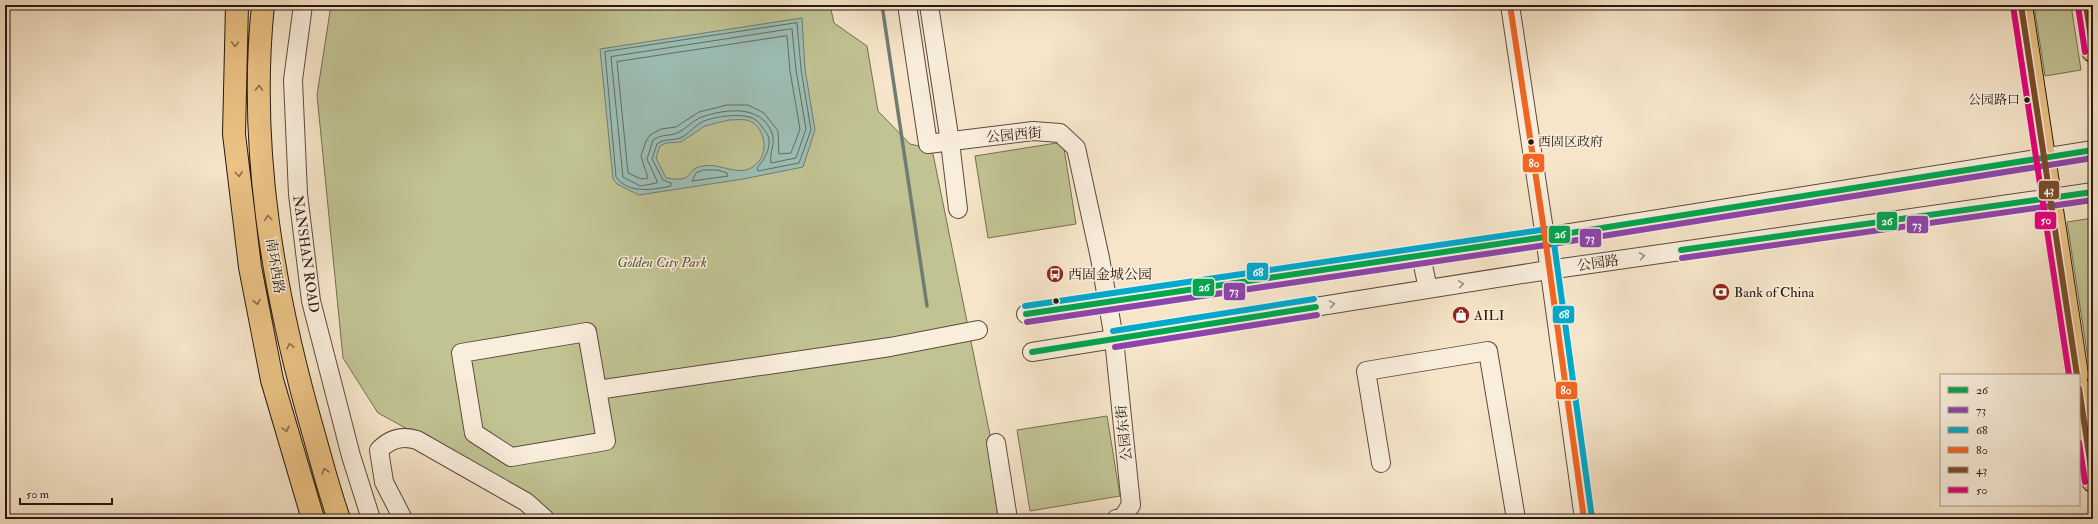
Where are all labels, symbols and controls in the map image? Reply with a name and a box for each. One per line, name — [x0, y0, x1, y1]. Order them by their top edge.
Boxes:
one-way arrow — [231, 41, 240, 47]
one-way arrow — [255, 85, 264, 91]
place label: 公园路口 — [1968, 92, 2020, 108]
marker: 公园路口 — [2022, 95, 2032, 105]
street label: 公园西街 — [985, 124, 1043, 146]
place label: 西固区政府 — [1538, 134, 1603, 150]
marker: 西固区政府 — [1526, 137, 1536, 147]
line badge: 80 — [1522, 153, 1545, 173]
text: 80 — [1529, 157, 1540, 170]
one-way arrow — [234, 171, 243, 177]
line badge: 43 — [2038, 180, 2060, 200]
text: 43 — [2043, 184, 2054, 198]
street label: NANSHAN ROAD — [289, 194, 323, 314]
line badge: 26 — [1876, 211, 1898, 231]
line badge: 50 — [2034, 211, 2057, 230]
text: 50 — [2041, 214, 2052, 227]
one-way arrow — [264, 215, 273, 221]
text: 26 — [1881, 215, 1894, 228]
line badge: 73 — [1906, 215, 1929, 234]
text: 73 — [1912, 219, 1922, 232]
line badge: 26 — [1548, 225, 1571, 244]
text: 26 — [1554, 228, 1567, 241]
line badge: 73 — [1579, 228, 1602, 248]
text: 73 — [1585, 232, 1595, 245]
street label: 南环西路 — [262, 237, 288, 295]
street label: 公园路 — [1576, 252, 1620, 274]
one-way arrow — [1639, 252, 1645, 261]
park label: Golden City Park — [617, 254, 707, 271]
line badge: 68 — [1246, 262, 1269, 281]
bus stop icon: 西固金城公园 — [1045, 264, 1065, 284]
place label: 西固金城公园 — [1068, 266, 1152, 283]
text: 68 — [1253, 266, 1264, 279]
line badge: 26 — [1192, 278, 1215, 297]
one-way arrow — [1458, 280, 1464, 289]
text: 26 — [1198, 281, 1211, 294]
line badge: 73 — [1223, 282, 1246, 301]
bank icon: Bank of China — [1711, 282, 1731, 302]
place label: Bank of China — [1734, 284, 1815, 301]
text: 73 — [1229, 285, 1239, 298]
unlabelled marker — [1051, 296, 1061, 306]
one-way arrow — [252, 299, 260, 305]
one-way arrow — [1329, 300, 1336, 309]
shop icon: AILI — [1451, 305, 1471, 325]
line badge: 68 — [1552, 305, 1575, 324]
place label: AILI — [1473, 307, 1505, 324]
text: 68 — [1559, 308, 1570, 321]
one-way arrow — [287, 343, 295, 349]
legend — [1940, 374, 2080, 506]
line badge: 80 — [1555, 381, 1578, 400]
text: 26 — [1976, 383, 1989, 398]
text: 80 — [1561, 384, 1572, 397]
text: 73 — [1976, 403, 1986, 418]
street label: 公园东街 — [1113, 404, 1135, 462]
text: 68 — [1976, 423, 1988, 438]
one-way arrow — [281, 425, 290, 432]
text: 80 — [1976, 443, 1988, 458]
text: 43 — [1976, 463, 1987, 478]
one-way arrow — [321, 468, 329, 474]
scale bar — [20, 480, 112, 506]
text: 50 — [1976, 483, 1987, 498]
text: 50 m — [26, 487, 50, 502]

